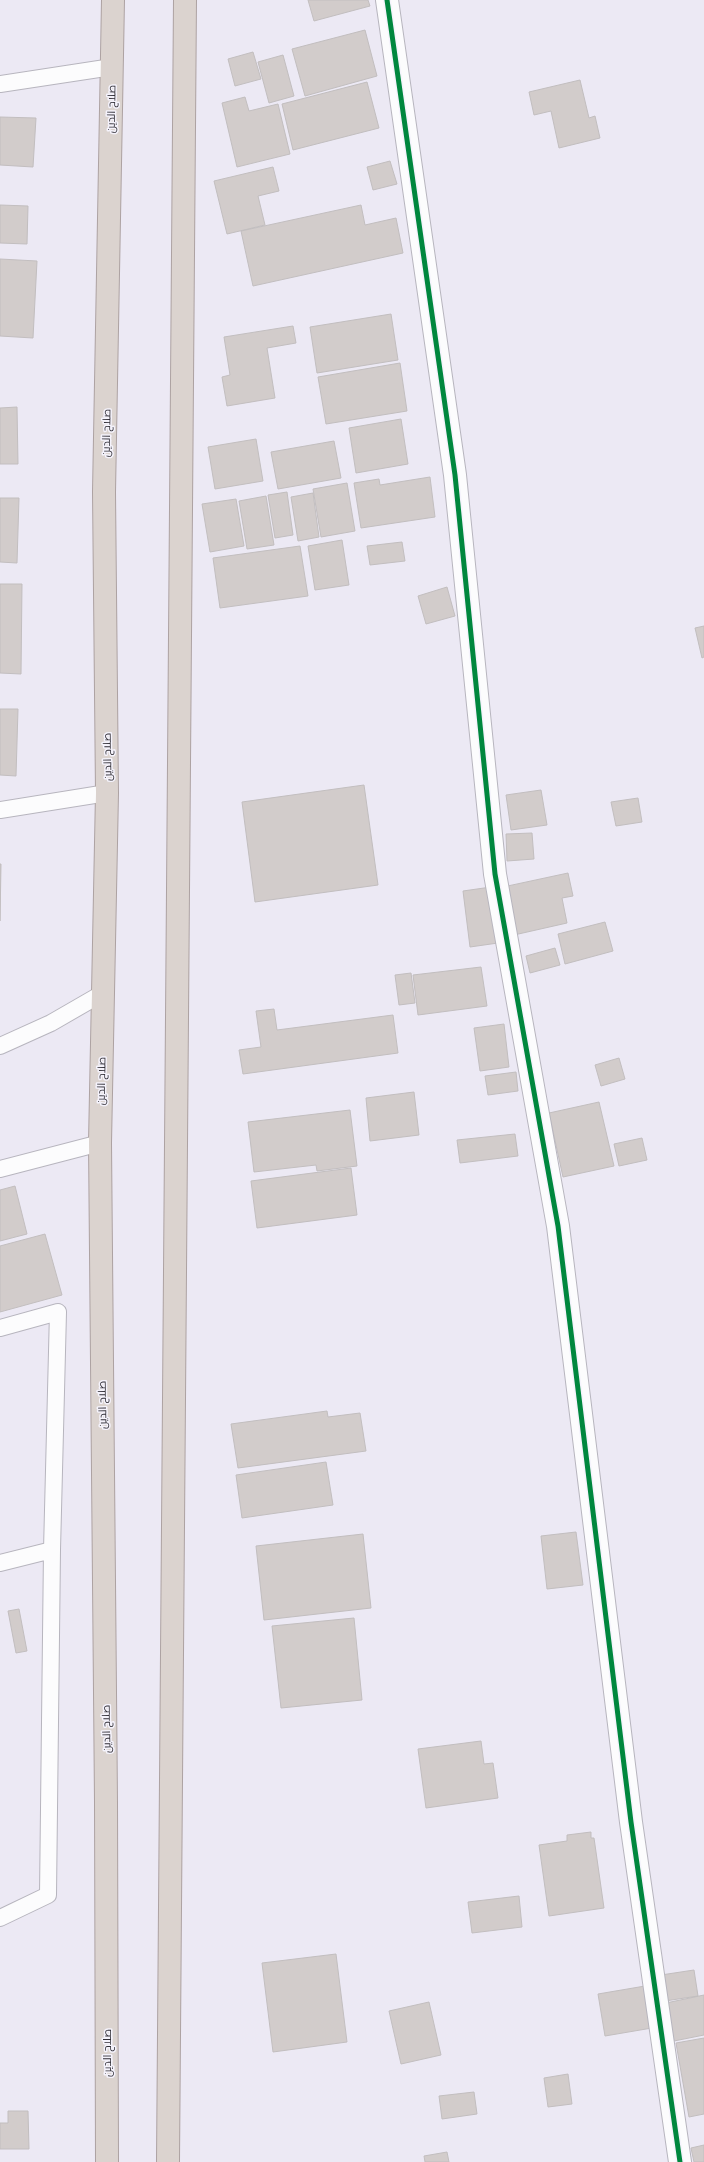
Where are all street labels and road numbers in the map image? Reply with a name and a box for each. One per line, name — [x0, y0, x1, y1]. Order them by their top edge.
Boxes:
street label: صلاح الدين — [104, 85, 119, 133]
street label: صلاح الدين — [99, 409, 114, 457]
street label: صلاح الدين — [100, 733, 115, 781]
street label: صلاح الدين — [94, 1057, 109, 1105]
street label: صلاح الدين — [95, 1381, 110, 1429]
street label: صلاح الدين — [99, 1705, 114, 1753]
street label: صلاح الدين — [100, 2029, 115, 2077]

